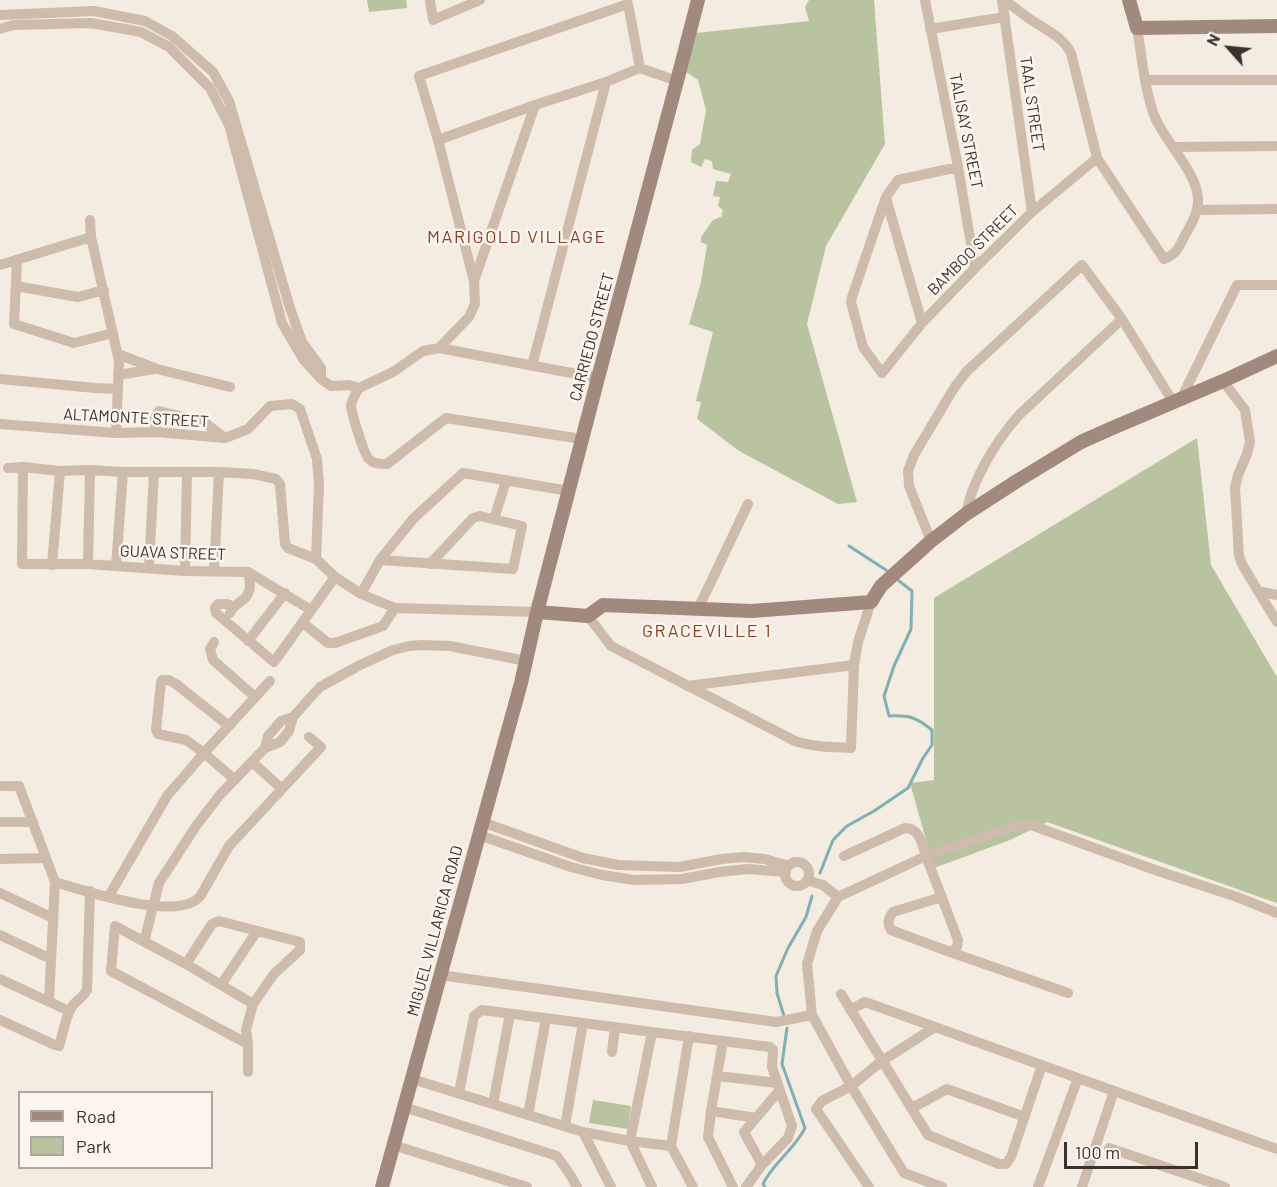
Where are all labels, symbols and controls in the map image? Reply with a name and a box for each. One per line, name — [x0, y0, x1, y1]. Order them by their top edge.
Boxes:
north arrow — [1199, 18, 1259, 78]
text: N — [1202, 31, 1223, 49]
street label: TAAL STREET — [1016, 55, 1048, 153]
street label: TALISAY STREET — [945, 71, 987, 191]
street label: BAMBOO STREET — [924, 201, 1022, 299]
district label: MARIGOLD VILLAGE — [427, 226, 607, 248]
street label: CARRIEDO STREET — [566, 271, 618, 403]
street label: ALTAMONTE STREET — [63, 405, 209, 431]
street label: GUAVA STREET — [120, 542, 226, 564]
district label: GRACEVILLE 1 — [642, 620, 772, 642]
street label: MIGUEL VILLARICA ROAD — [403, 844, 467, 1018]
legend — [18, 1091, 213, 1169]
text: Road — [76, 1105, 116, 1127]
scale bar — [1067, 1130, 1200, 1168]
text: Park — [76, 1135, 111, 1157]
text: 100 m — [1075, 1141, 1120, 1163]

